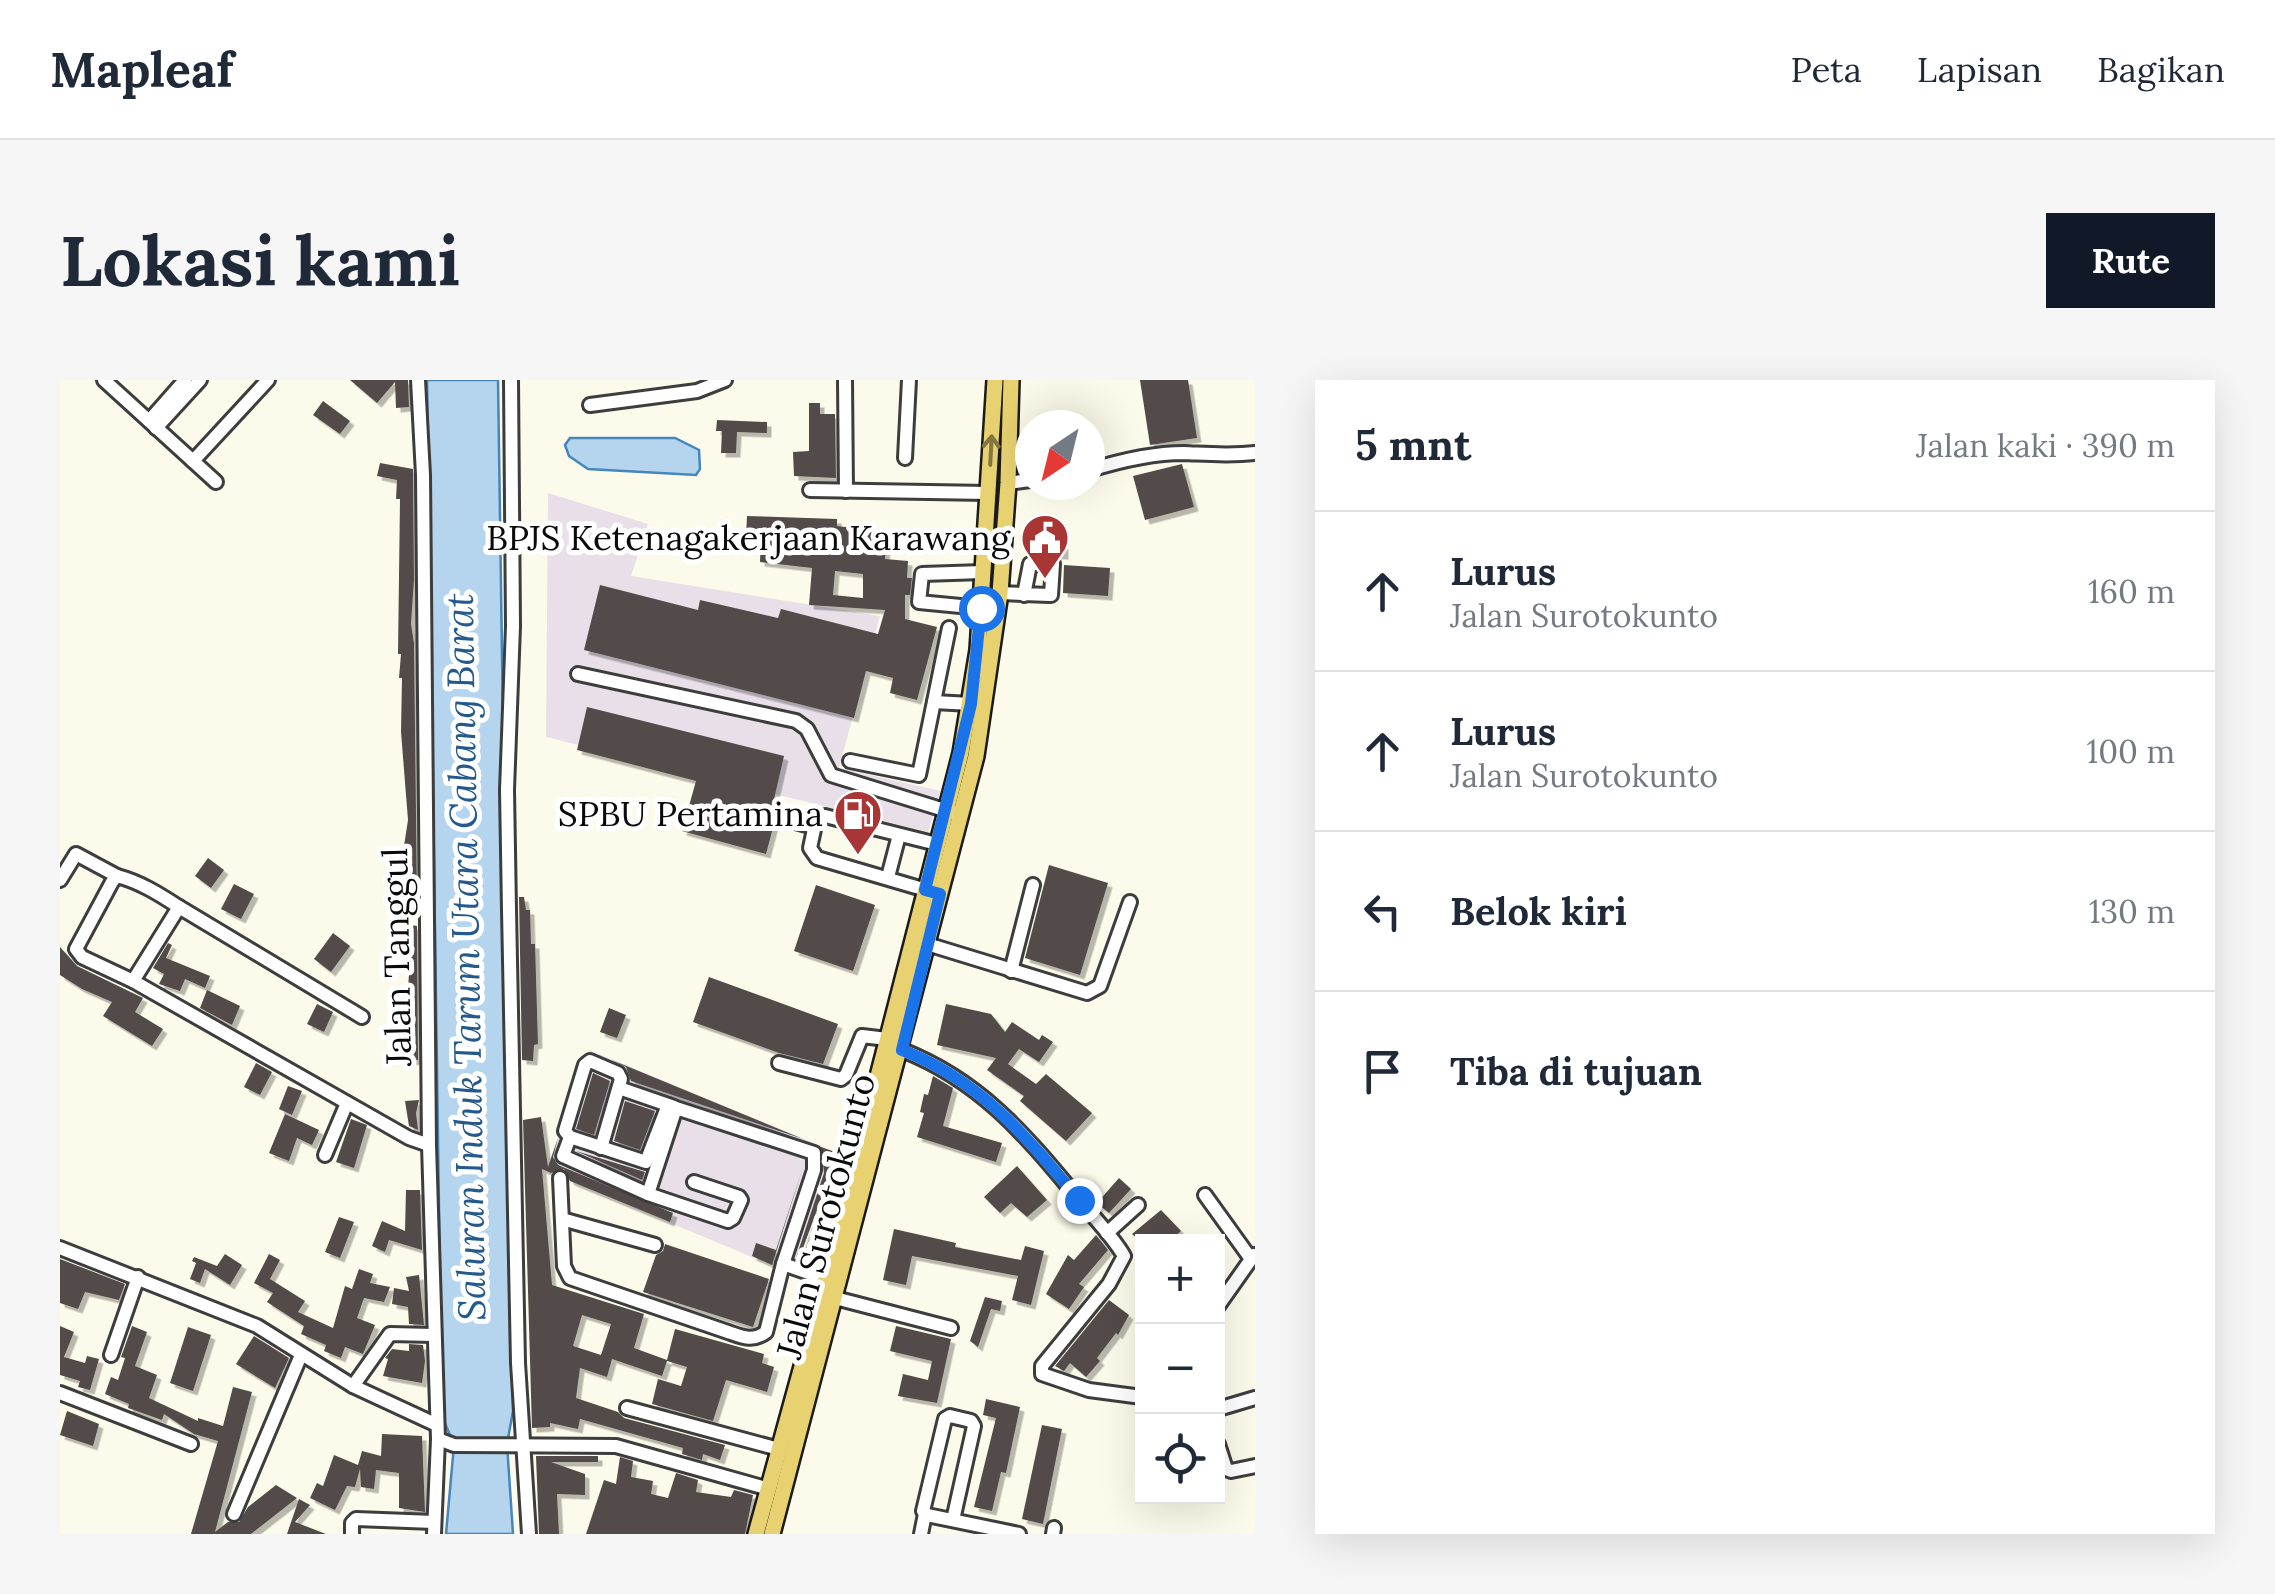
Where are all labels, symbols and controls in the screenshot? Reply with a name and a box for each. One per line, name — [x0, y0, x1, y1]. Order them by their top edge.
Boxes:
text: Mapleaf — [50, 39, 234, 100]
text: Peta — [1791, 47, 1862, 92]
text: Lapisan — [1917, 47, 2042, 92]
text: Bagikan — [2097, 47, 2225, 92]
button: Rute — [2046, 213, 2215, 308]
text: Lokasi kami — [60, 216, 460, 305]
north arrow — [1015, 410, 1105, 500]
text: 5 mnt — [1355, 418, 1471, 472]
text: Jalan kaki · 390 m — [1916, 425, 2175, 466]
one-way arrow — [982, 434, 1001, 466]
public building icon: BPJS Ketenagakerjaan Karawang — [1019, 512, 1071, 580]
place label: BPJS Ketenagakerjaan Karawang — [486, 515, 1011, 560]
text: Lurus — [1450, 547, 1556, 595]
icon: ahead — [1355, 564, 1410, 619]
text: 160 m — [2088, 571, 2175, 612]
route start — [959, 586, 1005, 632]
water label: Saluran Induk Tarum Utara Cabang Barat — [435, 593, 496, 1321]
text: Jalan Surotokunto — [1450, 595, 1718, 636]
text: Lurus — [1450, 707, 1556, 755]
icon: ahead — [1355, 724, 1410, 779]
text: 100 m — [2087, 731, 2175, 772]
text: Jalan Surotokunto — [1450, 755, 1718, 796]
fuel station icon: SPBU Pertamina — [832, 788, 884, 856]
place label: SPBU Pertamina — [558, 791, 823, 836]
street label: Jalan Tanggul — [372, 847, 421, 1068]
icon: left — [1355, 884, 1410, 939]
text: Belok kiri — [1450, 887, 1627, 935]
text: 130 m — [2089, 891, 2175, 932]
icon: arrive — [1355, 1044, 1410, 1099]
text: Tiba di tujuan — [1450, 1047, 1702, 1095]
street label: Jalan Surotokunto — [766, 1068, 885, 1364]
route end — [1057, 1178, 1103, 1224]
map controls — [1135, 1234, 1225, 1504]
button: + — [1135, 1234, 1225, 1324]
button: − — [1135, 1324, 1225, 1414]
button: locate — [1135, 1414, 1225, 1504]

